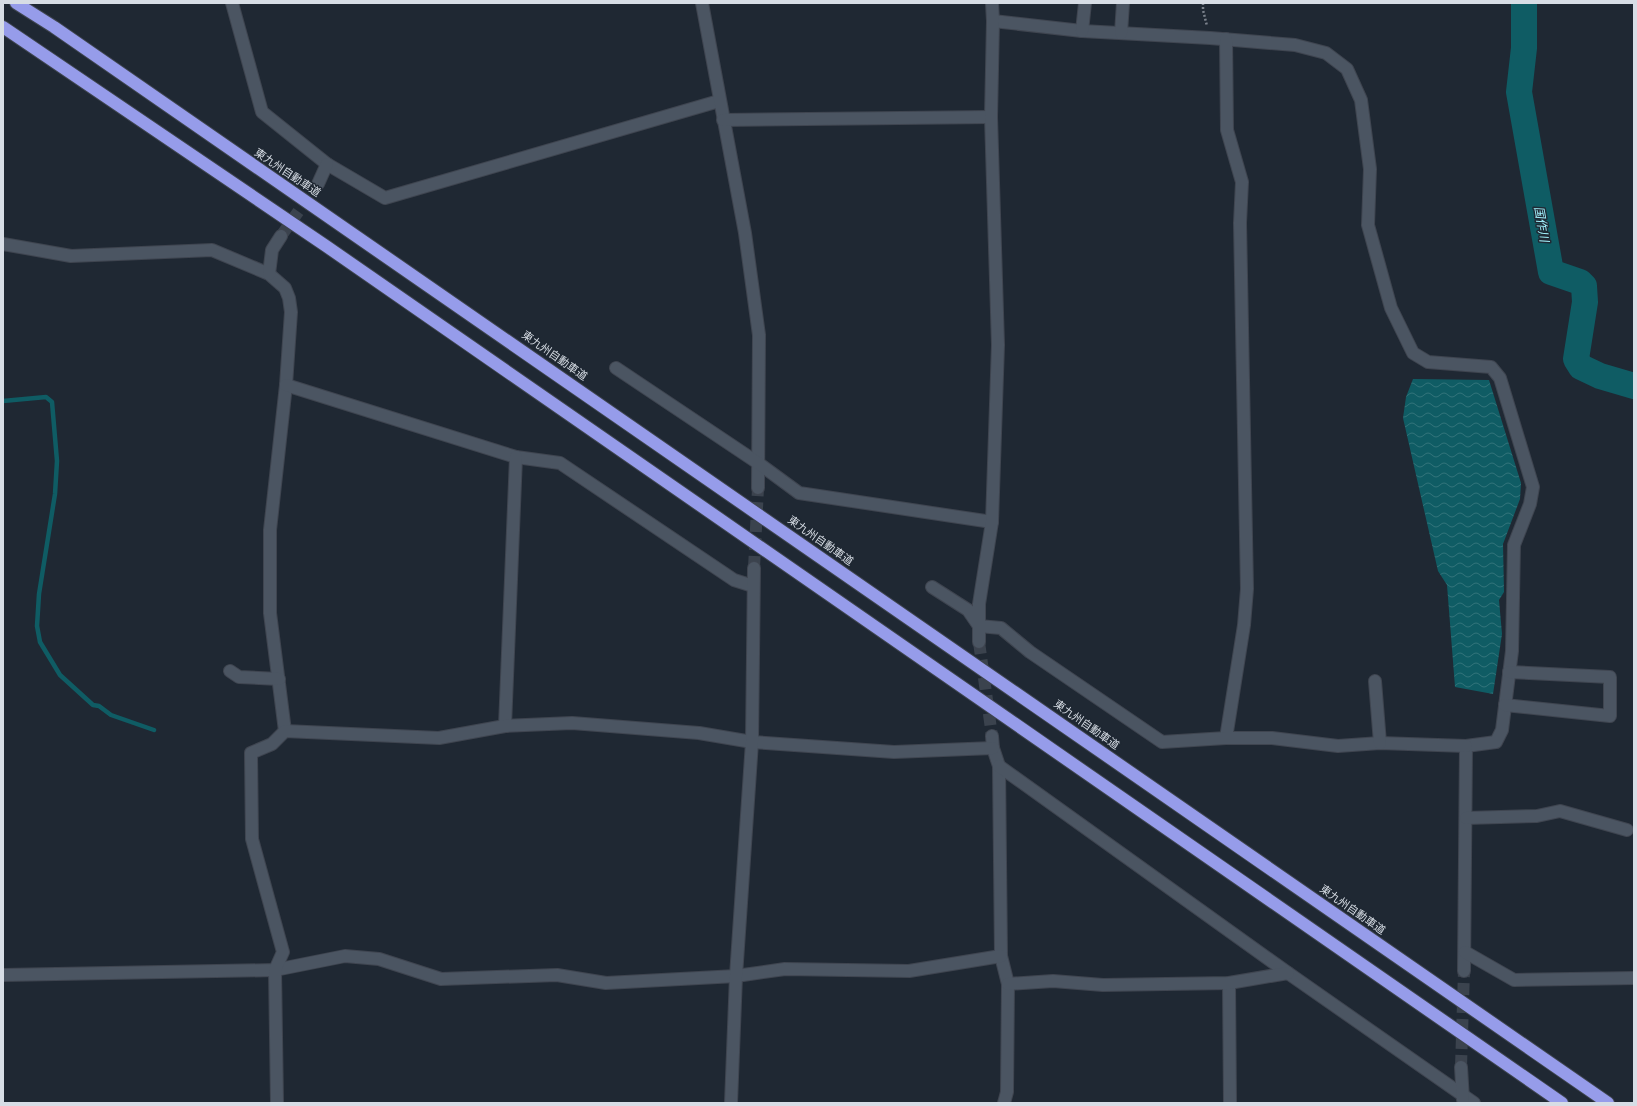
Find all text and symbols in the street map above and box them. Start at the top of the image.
street label: 東九州自動車道 [252,145,324,199]
water label: 国作川 [1531,205,1553,245]
street label: 東九州自動車道 [520,328,590,382]
street label: 東九州自動車道 [786,513,856,567]
street label: 東九州自動車道 [1052,697,1122,751]
street label: 東九州自動車道 [1318,882,1388,936]

